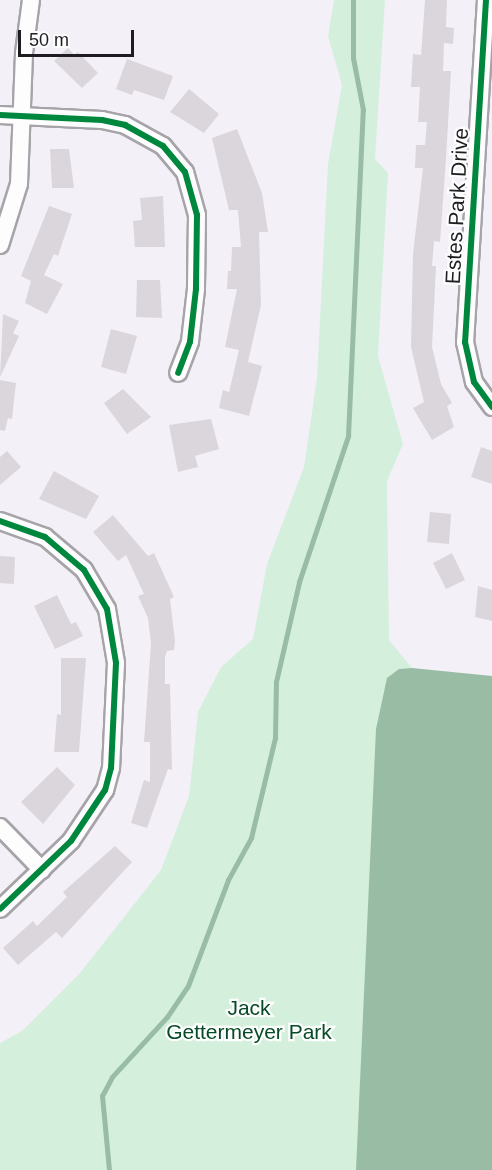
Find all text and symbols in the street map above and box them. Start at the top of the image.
scale bar [21,18,136,56]
text: 50 m [29,30,69,50]
street label: Estes Park Drive [440,127,474,285]
park label: Jack Gettermeyer Park [166,995,332,1045]

